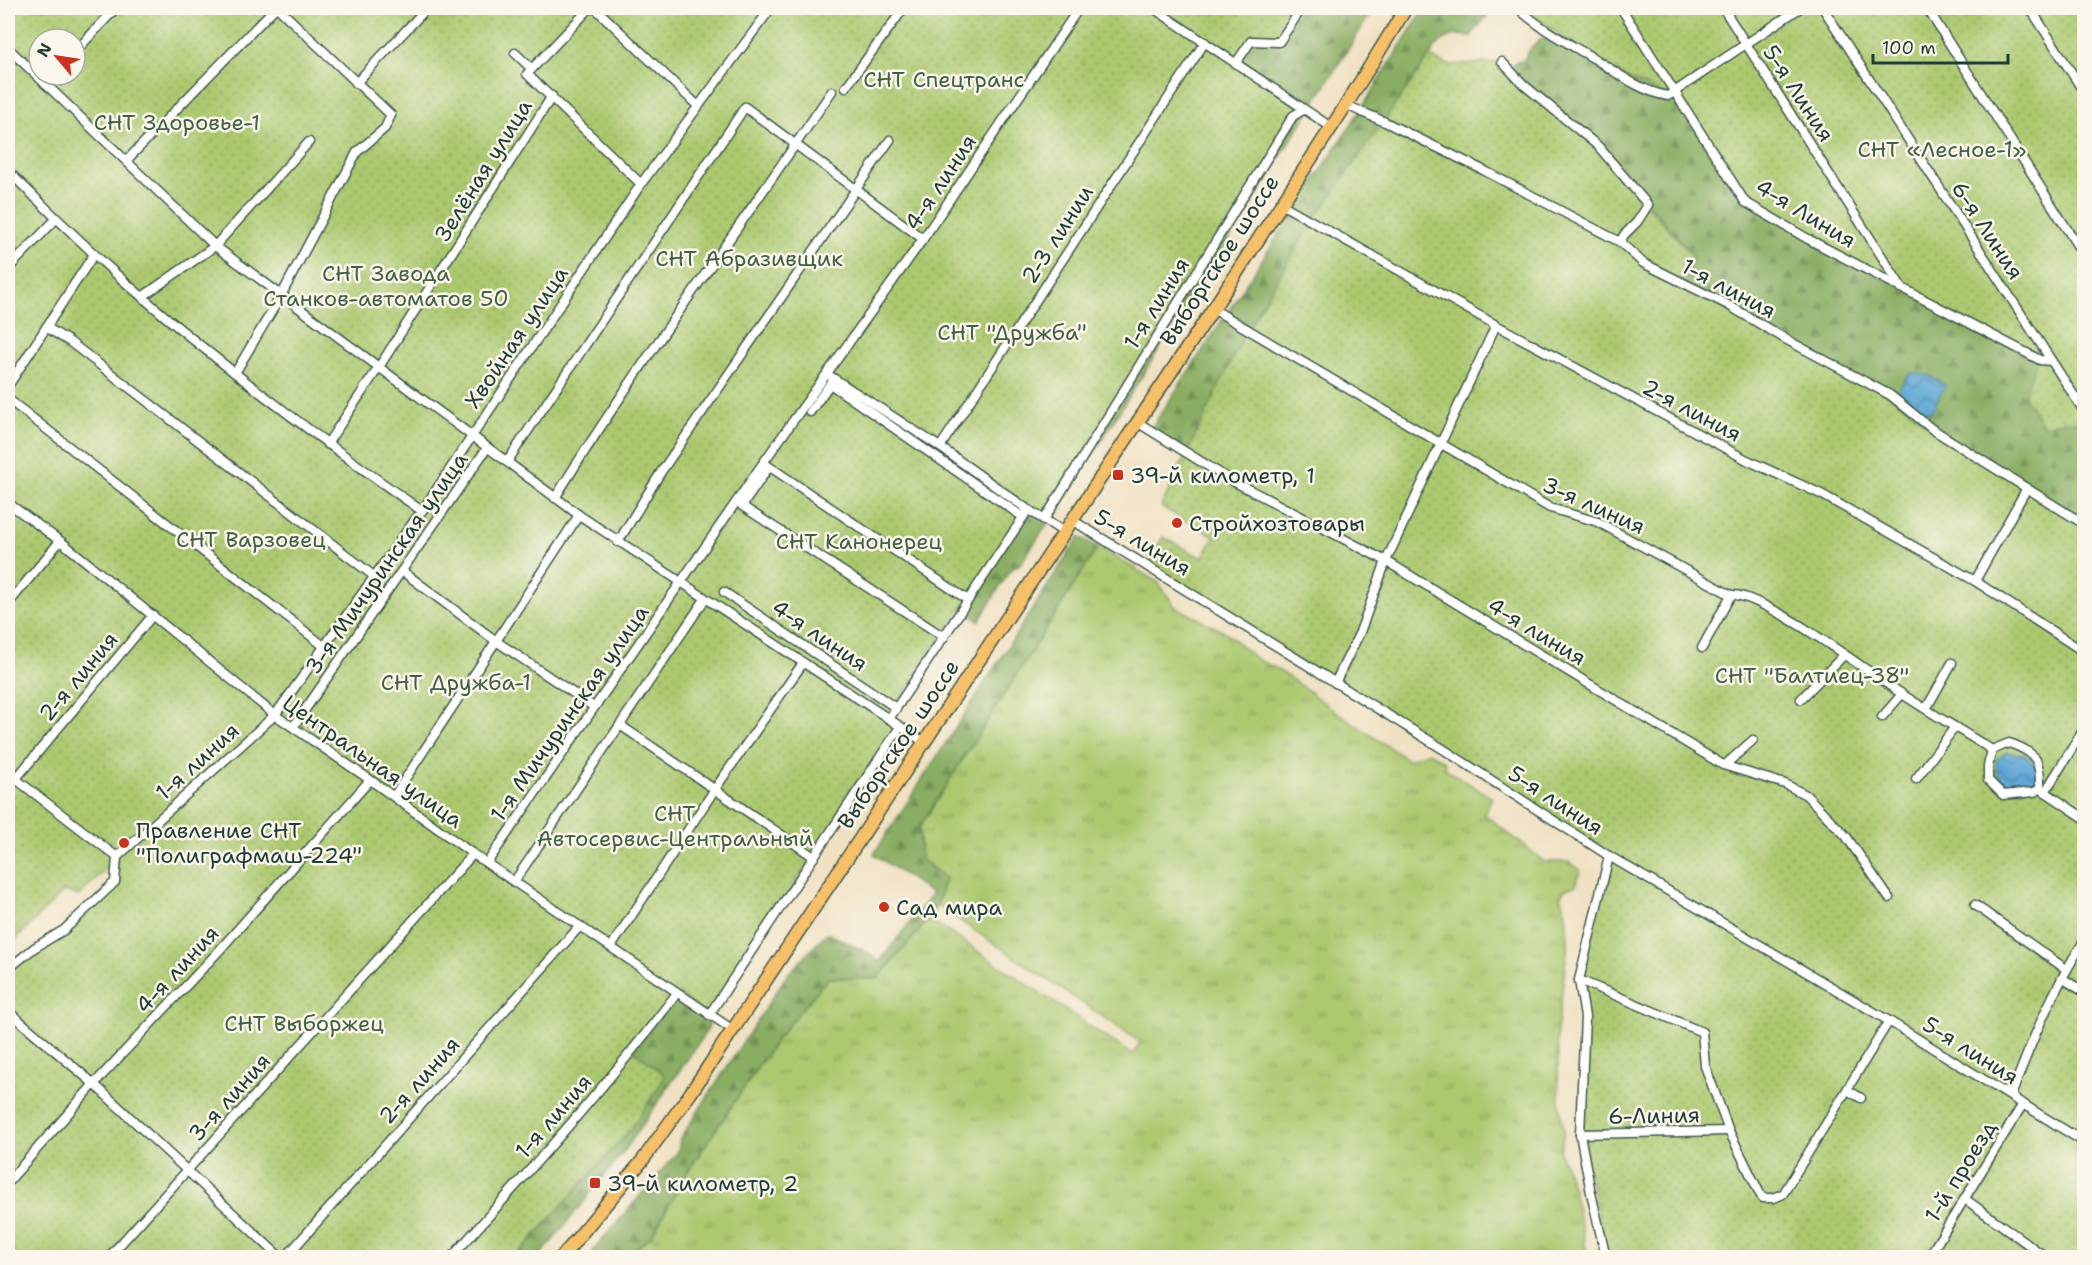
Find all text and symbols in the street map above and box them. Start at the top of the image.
north arrow [27,27,87,87]
scale bar [1873,27,2008,65]
text: 100 m [1882,36,1936,60]
text: N [32,39,57,61]
street label: 5-я Линия [1756,39,1841,147]
park label: СНТ Спецтранс [863,65,1025,94]
street label: Зелёная улица [428,93,539,247]
park label: СНТ Здоровье-1 [94,108,260,137]
street label: 4-я линия [898,129,983,236]
park label: СНТ «Лесное-1» [1857,135,2027,164]
street label: Выборгское шоссе [1153,169,1286,351]
street label: 4-я Линия [1750,172,1861,255]
street label: 6-я Линия [1945,175,2030,285]
street label: 2-3 линии [1015,180,1100,289]
park label: СНТ Абразивщик [655,244,843,273]
street label: 1-я линия [1676,251,1781,325]
street label: 1-я линия [1117,252,1196,355]
park label: СНТ Завода Станков-автоматов 50 [263,259,509,313]
street label: Хвойная улица [458,260,575,414]
park label: СНТ "Дружба" [937,318,1087,347]
street label: 2-я линия [1637,372,1746,449]
street label: 3-я Мичуринская улица [299,446,474,680]
place label: 39-й километр, 1 [1130,461,1315,490]
marker: 39-й километр, 1 [1111,468,1125,482]
street label: 3-я линия [1538,470,1650,541]
street label: 5-я линия [1089,502,1196,583]
place label: Стройхозтовары [1189,509,1365,538]
marker: Стройхозтовары [1170,516,1184,530]
park label: СНТ Варзовец [176,525,326,554]
park label: СНТ Канонерец [776,527,943,556]
street label: 4-я линия [1482,591,1591,672]
street label: 4-я линия [766,593,873,678]
street label: 1-я Мичуринская улица [483,599,656,827]
street label: 2-я линия [32,625,124,727]
street label: Выборгское шоссе [831,654,966,835]
park label: СНТ "Балтиец-38" [1715,661,1909,690]
park label: СНТ Дружба-1 [381,668,531,697]
street label: Центральная улица [277,688,469,835]
street label: 1-я линия [149,716,245,807]
street label: 5-я линия [1503,759,1609,842]
park label: СНТ Автосервис-Центральный [537,799,813,853]
place label: Правление СНТ "Полиграфмаш-224" [136,816,362,870]
marker: Правление СНТ "Полиграфмаш-224" [117,836,131,850]
place label: Сад мира [896,893,1003,922]
marker: Сад мира [877,900,891,914]
street label: 4-я линия [129,919,225,1019]
park label: СНТ Выборжец [224,1009,384,1038]
street label: 5-я линия [1917,1010,2024,1091]
street label: 2-я линия [372,1030,466,1130]
street label: 3-я линия [182,1047,277,1148]
street label: 1-я линия [509,1068,598,1165]
street label: 6-Линия [1608,1100,1700,1131]
street label: 1-й проезд [1918,1115,2003,1228]
place label: 39-й километр, 2 [607,1169,798,1198]
marker: 39-й километр, 2 [588,1176,602,1190]

